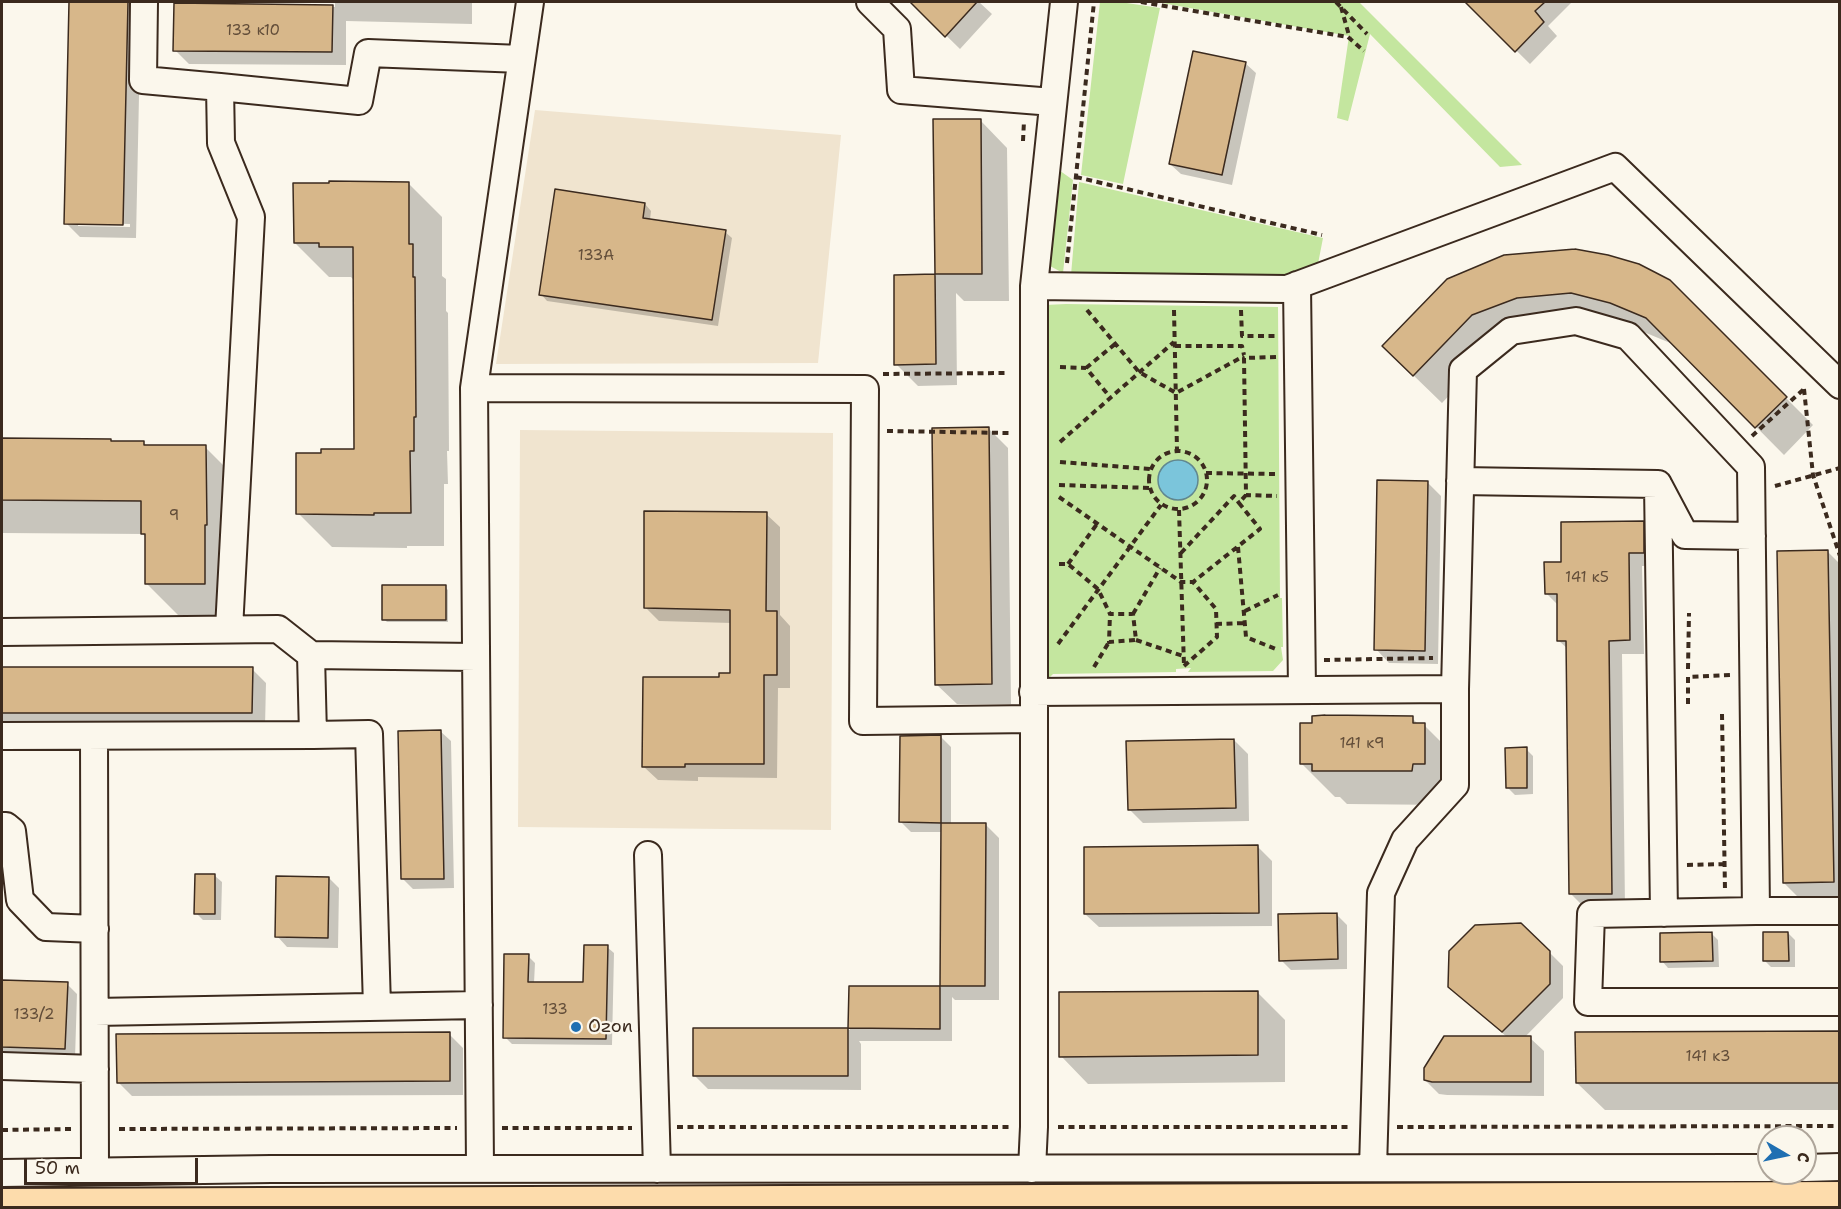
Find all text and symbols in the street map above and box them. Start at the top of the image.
house number: 133 к10 [226,22,280,40]
house number: 133А [578,247,614,265]
house number: 9 [169,507,179,525]
house number: 141 к5 [1565,569,1609,587]
house number: 141 к9 [1339,735,1385,753]
house number: 133 [542,1001,568,1019]
house number: 133/2 [14,1006,54,1024]
place label: Ozon [588,1016,633,1038]
marker: Ozon [569,1020,583,1034]
house number: 141 к3 [1686,1048,1730,1066]
north arrow [1757,1125,1817,1185]
scale bar [27,1146,201,1184]
text: С [1792,1151,1814,1164]
text: 50 m [35,1156,80,1180]

